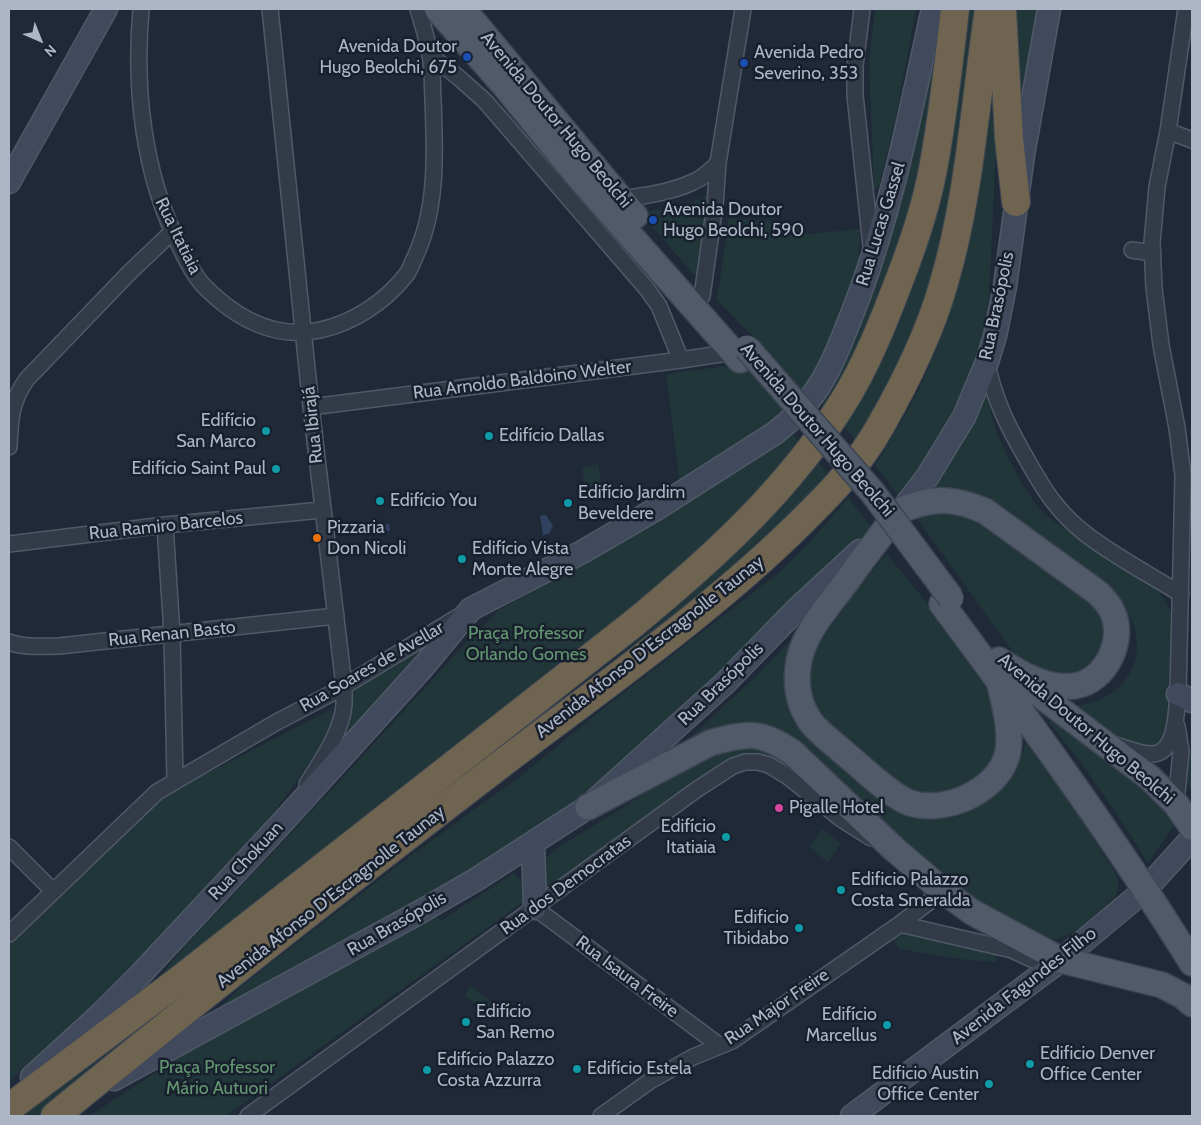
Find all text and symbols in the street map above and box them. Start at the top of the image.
north arrow [15,15,65,65]
street label: Avenida Doutor Hugo Beolchi [476,27,636,213]
place label: Avenida Doutor Hugo Beolchi, 675 [320,36,457,78]
text: N [41,41,60,61]
place label: Avenida Pedro Severino, 353 [754,42,864,84]
marker: Avenida Doutor Hugo Beolchi, 675 [461,51,473,63]
marker: Avenida Pedro Severino, 353 [738,57,750,69]
street label: Rua Lucas Gassel [852,159,910,289]
street label: Rua Itatiaia [150,194,206,278]
place label: Avenida Doutor Hugo Beolchi, 590 [663,199,804,242]
marker: Avenida Doutor Hugo Beolchi, 590 [647,214,659,226]
street label: Rua Brasópolis [975,250,1019,362]
street label: Avenida Doutor Hugo Beolchi [736,339,898,521]
street label: Rua Arnoldo Baldoino Welter [412,356,632,404]
street label: Rua Ibirajá [298,385,328,465]
place label: Edifício San Marco [176,410,256,452]
marker: Edifício San Marco [260,425,272,437]
place label: Edifício Dallas [499,425,604,447]
marker: Edifício Dallas [483,430,495,442]
place label: Edifício Saint Paul [131,458,266,480]
marker: Edifício Saint Paul [270,463,282,475]
place label: Edifício Jardim Beveldere [578,482,685,524]
place label: Edifício You [390,490,477,512]
marker: Edifício You [374,495,386,507]
marker: Edifício Jardim Beveldere [562,497,574,509]
street label: Rua Ramiro Barcelos [88,507,244,545]
place label: Pizzaria Don Nicoli [327,517,406,560]
marker: Pizzaria Don Nicoli [311,532,323,544]
place label: Edifício Vista Monte Alegre [472,538,573,580]
street label: Avenida Afonso D'Escragnolle Taunay [532,551,768,743]
marker: Edifício Vista Monte Alegre [456,553,468,565]
street label: Rua Renan Basto [107,617,237,651]
street label: Rua Soares de Avellar [296,617,448,717]
park label: Praça Professor Orlando Gomes [466,623,586,666]
street label: Rua Brasópolis [674,638,768,730]
street label: Avenida Doutor Hugo Beolchi [993,649,1179,809]
place label: Pigalle Hotel [789,797,884,819]
street label: Avenida Afonso D'Escragnolle Taunay [213,801,449,993]
marker: Pigalle Hotel [773,802,785,814]
place label: Edifício Itatiaia [661,816,716,859]
street label: Rua Chokuan [204,817,288,905]
street label: Rua dos Democratas [496,830,636,940]
marker: Edifício Itatiaia [720,831,732,843]
place label: Edificio Palazzo Costa Smeralda [851,869,970,912]
marker: Edificio Palazzo Costa Smeralda [835,884,847,896]
street label: Rua Brasópolis [344,887,450,961]
place label: Edificio Tibidabo [723,907,789,950]
marker: Edificio Tibidabo [793,922,805,934]
street label: Avenida Fagundes Filho [947,923,1101,1049]
street label: Rua Isaura Freire [572,931,682,1023]
street label: Rua Major Freire [721,964,833,1050]
place label: Edifício San Remo [476,1001,555,1044]
place label: Edifício Marcellus [806,1004,877,1046]
marker: Edifício San Remo [460,1016,472,1028]
marker: Edifício Marcellus [881,1019,893,1031]
place label: Edificio Denver Office Center [1040,1043,1155,1086]
place label: Edifício Palazzo Costa Azzurra [437,1049,554,1092]
park label: Praça Professor Mário Autuori [159,1057,275,1100]
place label: Edifício Estela [587,1058,692,1080]
marker: Edificio Denver Office Center [1024,1058,1036,1070]
marker: Edifício Estela [571,1063,583,1075]
place label: Edificio Austin Office Center [872,1063,979,1106]
marker: Edifício Palazzo Costa Azzurra [421,1064,433,1076]
marker: Edificio Austin Office Center [983,1078,995,1090]

